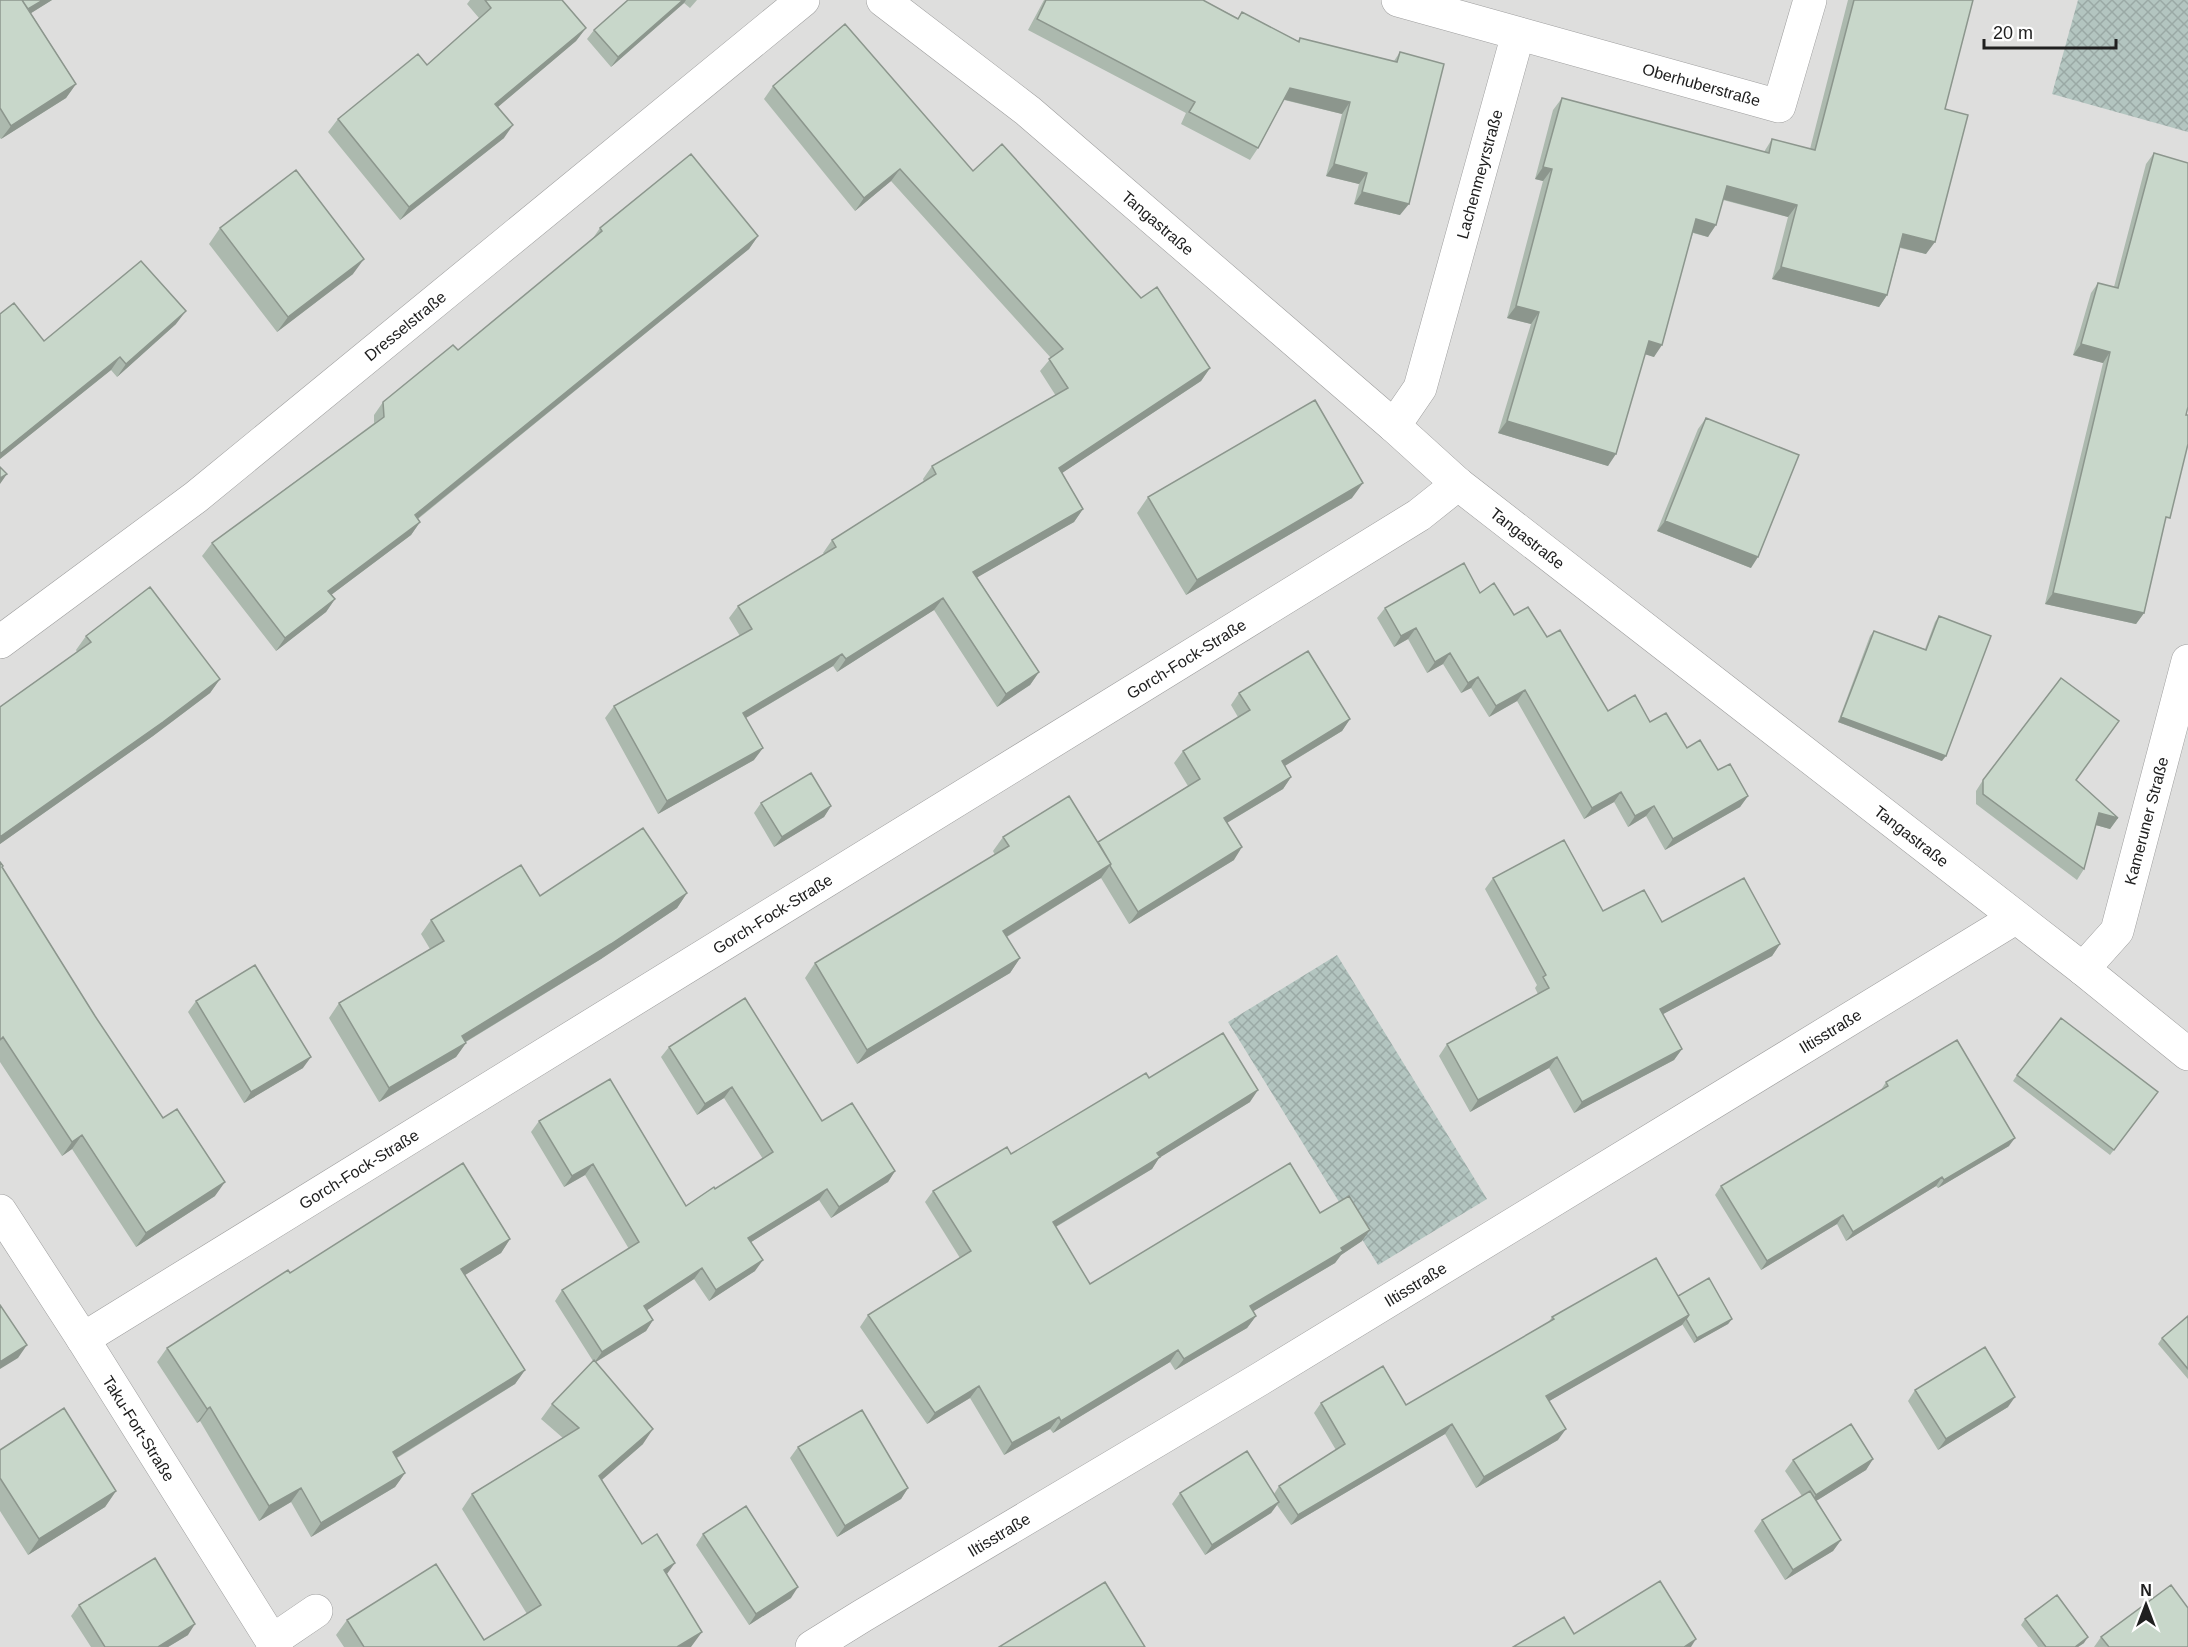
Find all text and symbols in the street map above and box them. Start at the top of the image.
scale bar [1984,12,2116,50]
text: 20 m [1993,23,2033,43]
street label: Oberhuberstraße [1640,60,1762,109]
street label: Lachenmeyrstraße [1454,108,1506,241]
street label: Tangastraße [1118,188,1197,259]
street label: Dresselstraße [361,288,449,364]
street label: Tangastraße [1487,504,1568,572]
street label: Gorch-Fock-Straße [1124,616,1249,702]
street label: Kameruner Straße [2122,755,2171,887]
street label: Tangastraße [1871,802,1952,870]
street label: Gorch-Fock-Straße [710,871,836,957]
street label: Iltisstraße [1796,1006,1864,1057]
street label: Gorch-Fock-Straße [296,1126,422,1213]
street label: Iltisstraße [1382,1259,1450,1310]
street label: Taku-Fort-Straße [99,1373,178,1484]
street label: Iltisstraße [965,1510,1033,1560]
north arrow [2116,1575,2176,1635]
text: N [2140,1582,2152,1599]

